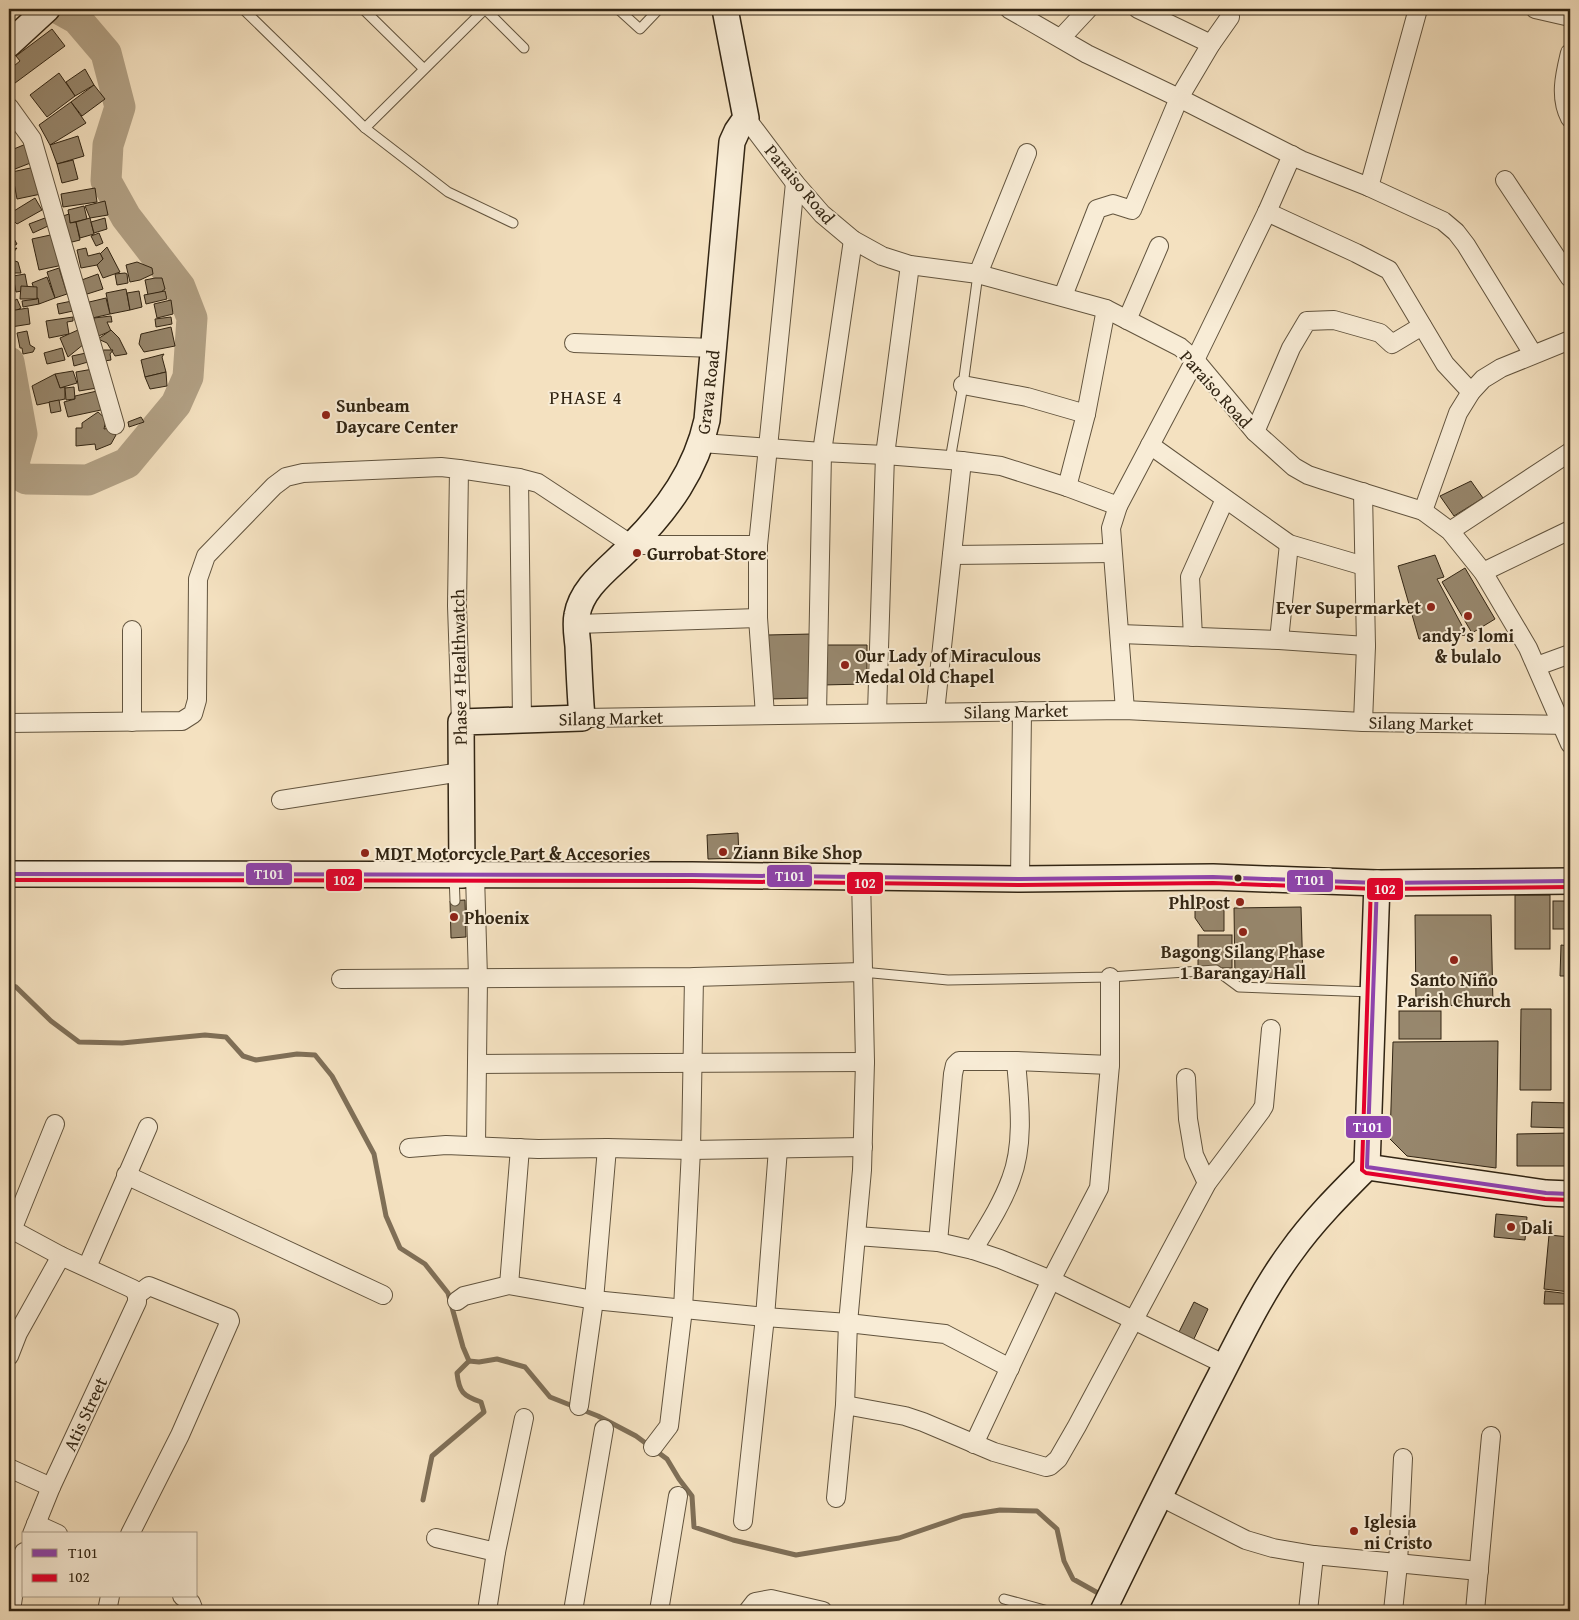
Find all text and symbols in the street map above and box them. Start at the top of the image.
street label: Paraiso Road [758,138,842,230]
street label: Paraiso Road [1174,344,1259,434]
street label: Grava Road [689,348,727,436]
district label: PHASE 4 [549,383,623,411]
place label: Sunbeam Daycare Center [336,392,459,440]
marker: Sunbeam Daycare Center [320,409,332,421]
place label: Gurrobat Store [647,540,767,567]
marker: Gurrobat Store [631,547,643,559]
street label: Phase 4 Healthwatch [444,589,474,745]
place label: Ever Supermarket [1276,594,1421,621]
marker: Ever Supermarket [1425,601,1437,613]
marker: andy’s lomi & bulalo [1462,610,1474,622]
place label: andy’s lomi & bulalo [1422,622,1514,670]
place label: Our Lady of Miraculous Medal Old Chapel [855,642,1041,690]
marker: Our Lady of Miraculous Medal Old Chapel [839,659,851,671]
street label: Silang Market [963,697,1069,725]
street label: Silang Market [558,704,664,732]
street label: Silang Market [1368,709,1474,737]
place label: Ziann Bike Shop [733,839,862,866]
place label: MDT Motorcycle Part & Accesories [375,840,650,867]
marker: Ziann Bike Shop [717,846,729,858]
marker: MDT Motorcycle Part & Accesories [359,847,371,859]
line badge: T101 [245,862,293,886]
text: T101 [254,864,284,884]
line badge: T101 [766,864,813,888]
text: T101 [775,866,805,886]
line badge: 102 [325,868,363,892]
line badge: T101 [1286,869,1334,893]
text: 102 [333,870,355,890]
text: T101 [1295,870,1325,890]
line badge: 102 [846,871,884,895]
text: 102 [854,873,876,893]
unlabelled marker [1233,873,1243,883]
line badge: 102 [1366,877,1404,901]
text: 102 [1374,879,1396,899]
place label: PhlPost [1169,889,1230,916]
marker: PhlPost [1234,896,1246,908]
place label: Phoenix [464,904,530,931]
marker: Phoenix [448,911,460,923]
marker: Bagong Silang Phase 1 Barangay Hall [1237,926,1249,938]
place label: Bagong Silang Phase 1 Barangay Hall [1161,938,1325,986]
marker: Santo Niño Parish Church [1448,954,1460,966]
place label: Santo Niño Parish Church [1397,966,1511,1014]
line badge: T101 [1345,1115,1392,1139]
text: T101 [1353,1117,1383,1137]
place label: Dali [1521,1214,1554,1241]
marker: Dali [1505,1221,1517,1233]
street label: Atis Street [56,1372,114,1455]
place label: Iglesia ni Cristo [1364,1508,1433,1556]
marker: Iglesia ni Cristo [1348,1525,1360,1537]
legend [22,1532,198,1598]
text: T101 [68,1542,98,1563]
text: 102 [68,1566,90,1587]

